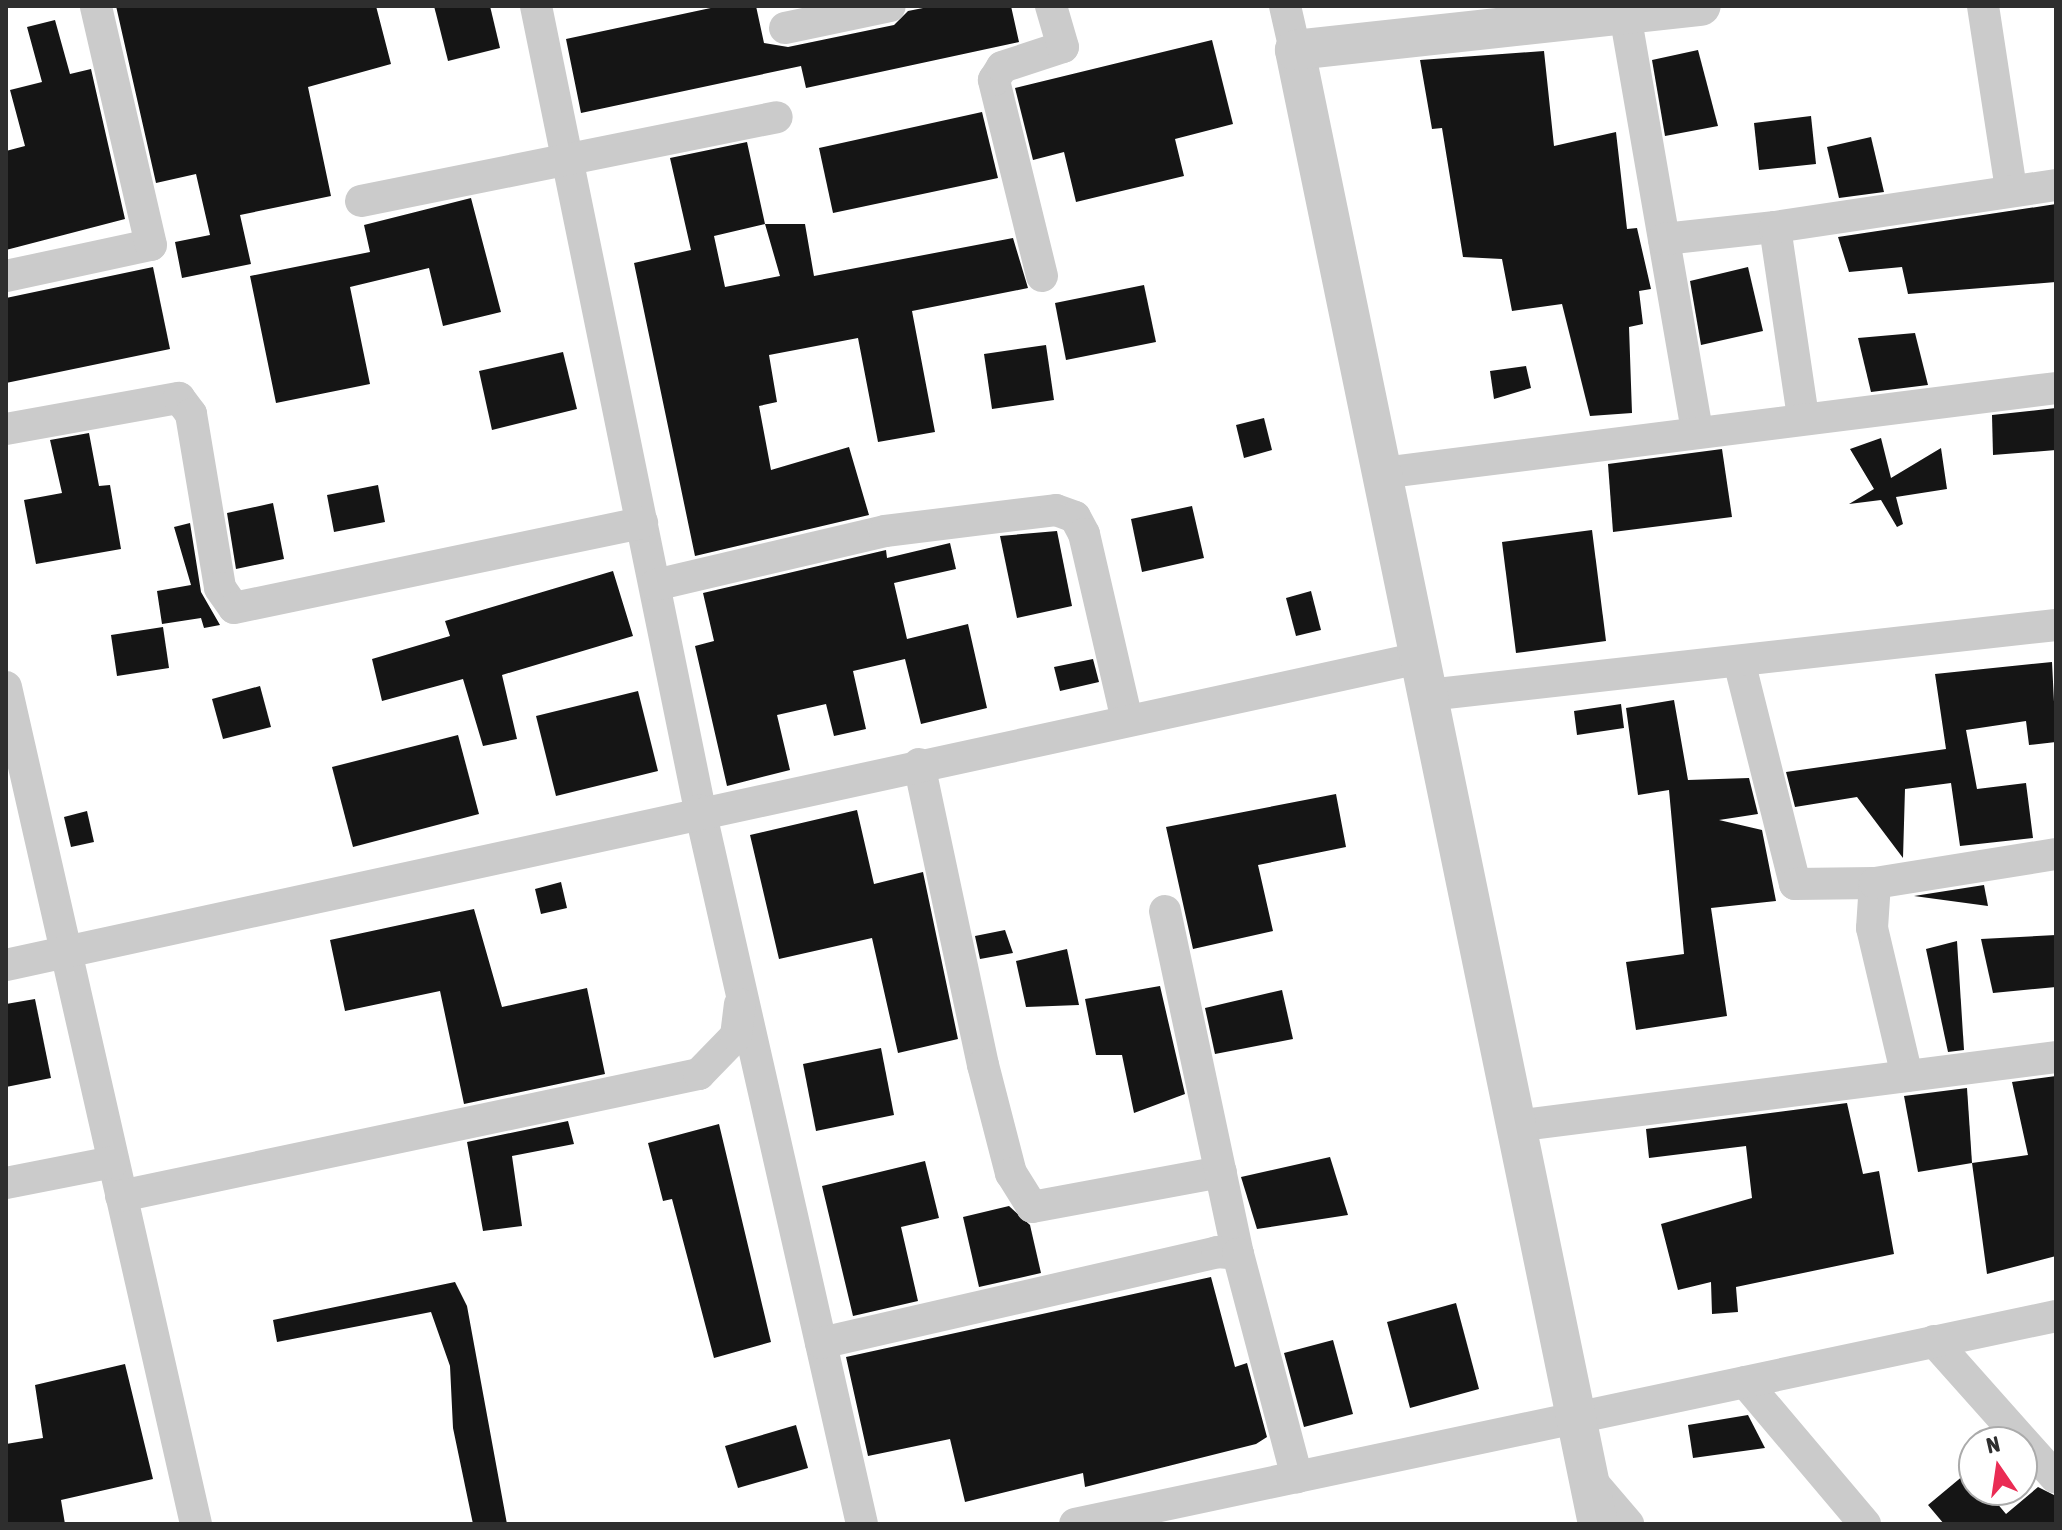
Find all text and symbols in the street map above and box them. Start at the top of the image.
north arrow [1958,1426,2038,1506]
text: N [1984,1430,2002,1459]

